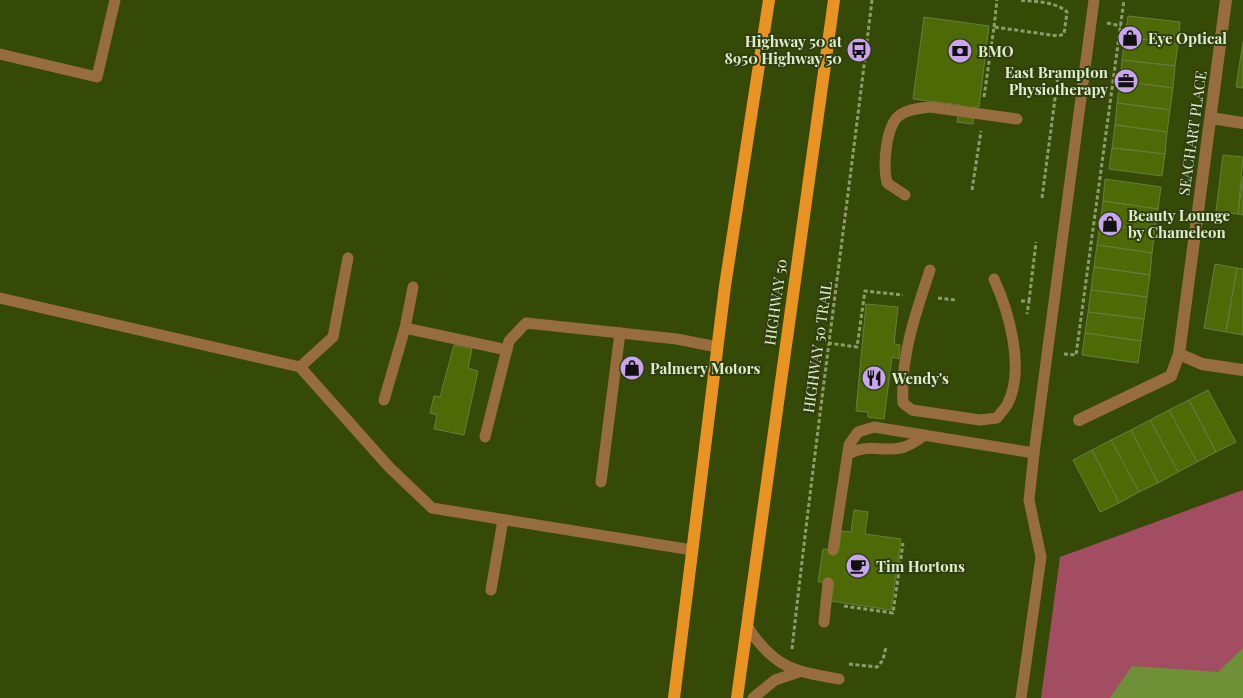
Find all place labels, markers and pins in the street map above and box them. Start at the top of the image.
shop icon: Eye Optical [1117,25,1143,51]
place label: Eye Optical [1148,28,1227,48]
place label: Highway 50 at 8950 Highway 50 [725,31,843,68]
bus stop icon: Highway 50 at 8950 Highway 50 [846,37,872,63]
bank icon: BMO [947,38,973,64]
place label: BMO [978,41,1014,61]
place label: East Brampton Physiotherapy [1005,62,1109,99]
office icon: East Brampton Physiotherapy [1113,68,1139,94]
place label: Beauty Lounge by Chameleon [1128,205,1231,242]
shop icon: Beauty Lounge by Chameleon [1097,211,1123,237]
shop icon: Palmery Motors [619,355,645,381]
place label: Palmery Motors [650,358,761,378]
restaurant icon: Wendy's [861,365,887,391]
place label: Wendy's [891,368,949,388]
cafe icon: Tim Hortons [845,553,871,579]
place label: Tim Hortons [876,556,965,576]

